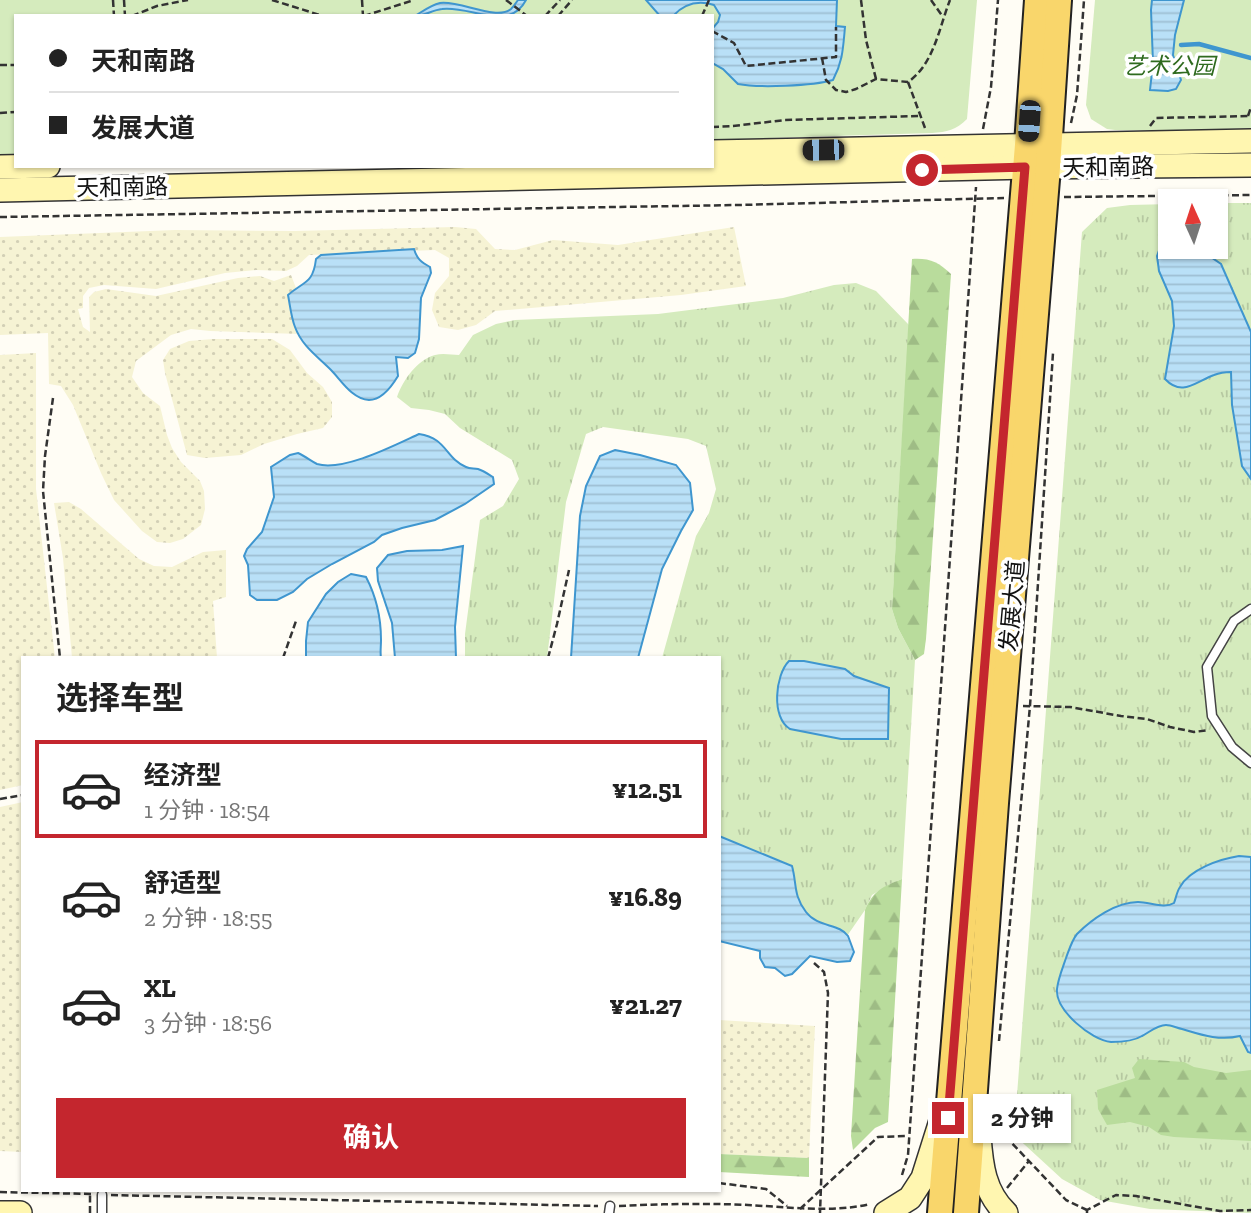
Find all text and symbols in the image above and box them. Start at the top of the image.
text: 天和南路 [91,45,195,77]
park label: 艺术公园 [1123,52,1218,80]
car [1018,99,1041,143]
text: 发展大道 [91,112,195,144]
car [802,139,845,161]
street label: 天和南路 [1062,152,1154,182]
route start [906,154,938,186]
street label: 天和南路 [76,172,168,202]
north arrow [1158,189,1228,259]
map controls [1158,189,1228,259]
street label: 发展大道 [994,559,1030,653]
text: 选择车型 [56,679,184,717]
icon: car [60,758,123,821]
text: 经济型 [144,759,222,791]
text: ¥12.51 [612,773,682,805]
text: 1 分钟 · 18:54 [144,796,270,824]
icon: car [60,866,123,929]
text: 舒适型 [144,867,222,899]
text: ¥16.89 [608,881,682,913]
text: 2 分钟 · 18:55 [144,904,272,932]
text: XL [144,972,176,1004]
icon: car [60,974,123,1037]
text: ¥21.27 [609,989,682,1021]
text: 3 分钟 · 18:56 [144,1009,272,1037]
callout: 2 分钟 [972,1094,1070,1142]
button: 确认 [56,1098,686,1178]
route end [932,1102,964,1134]
text: 2 分钟 [991,1104,1053,1132]

